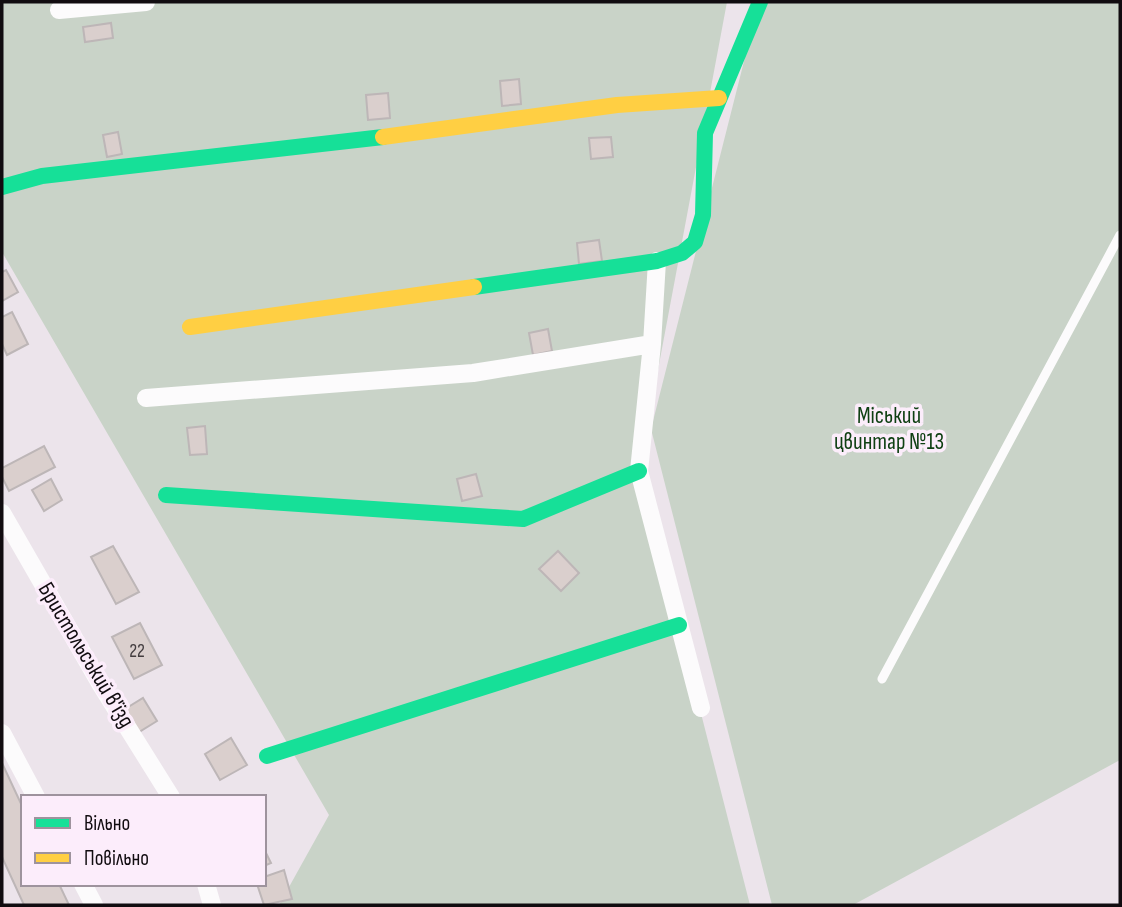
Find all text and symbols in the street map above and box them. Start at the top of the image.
park label: Міський цвинтар №13 [834,402,944,456]
street label: Бристольський в'їзд [32,577,140,733]
house number: 22 [129,640,145,663]
legend [21,795,266,886]
text: Вільно [84,811,130,836]
text: Повільно [84,846,149,871]

